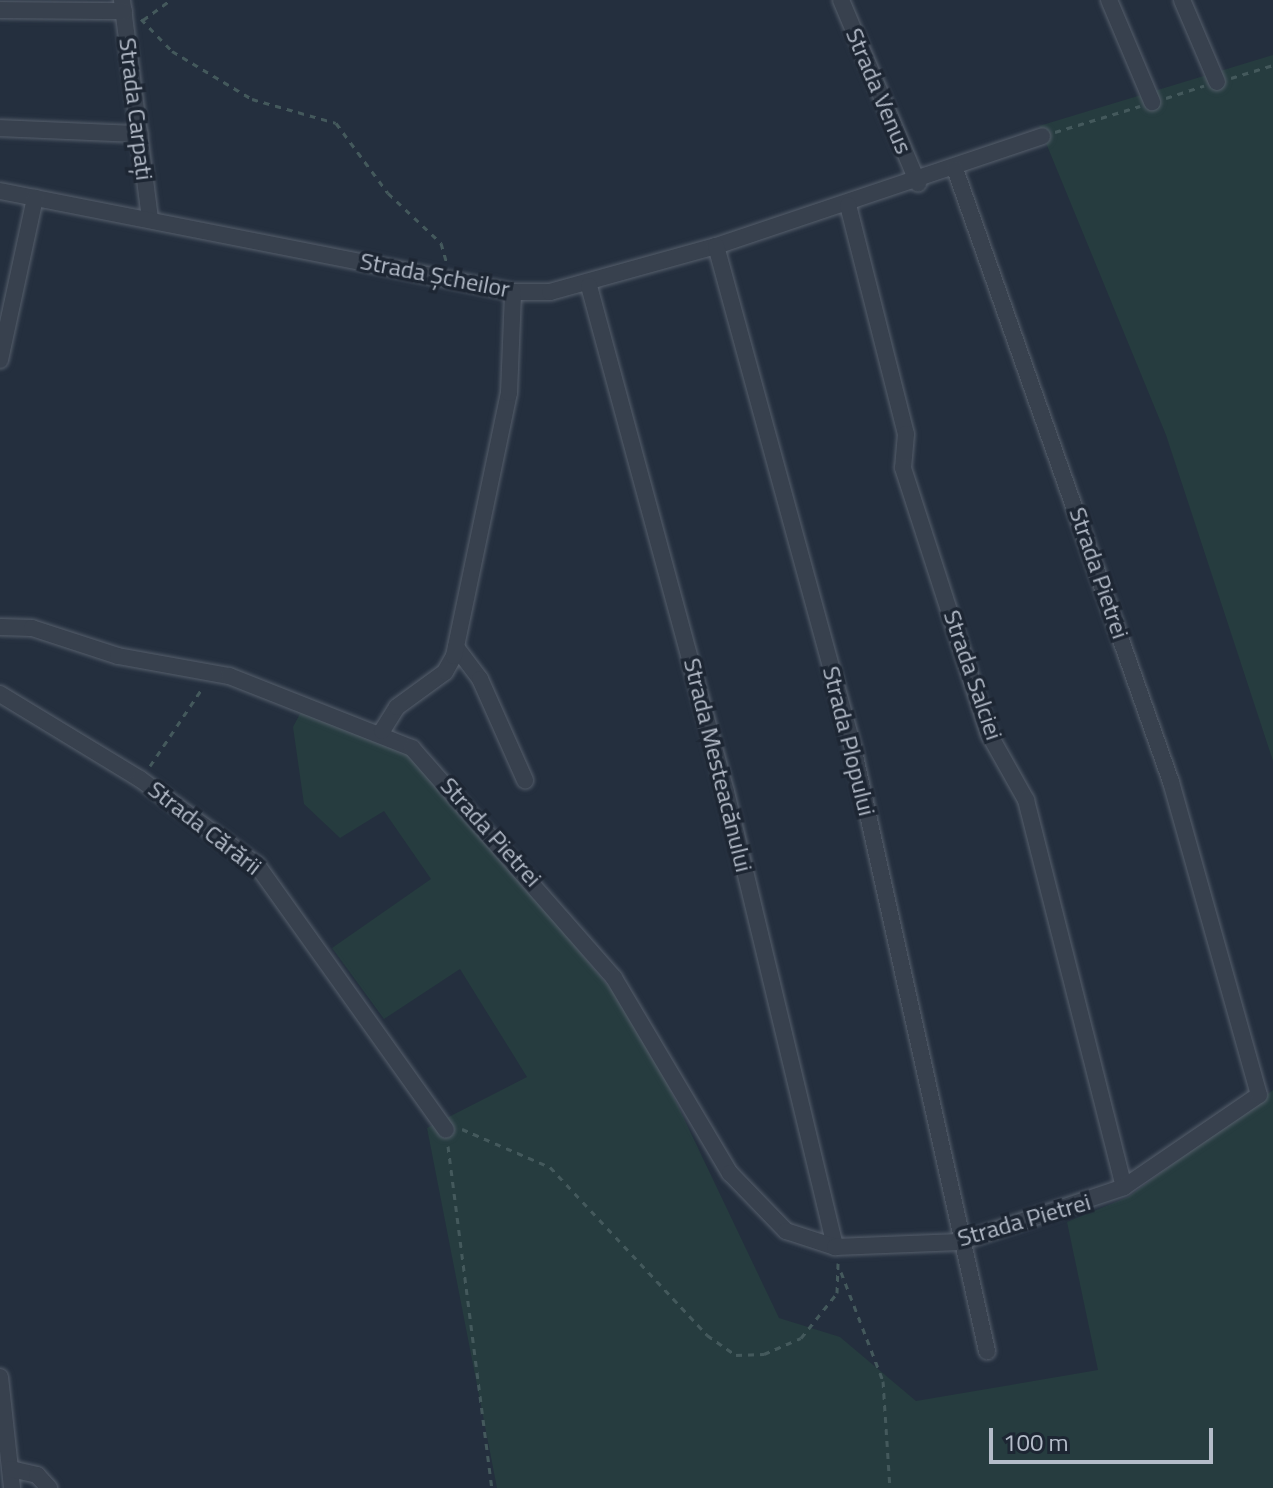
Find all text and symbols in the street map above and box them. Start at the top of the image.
street label: Strada Venus [840,24,918,158]
street label: Strada Carpați [113,36,159,182]
street label: Strada Șcheilor [358,246,512,304]
street label: Strada Pietrei [1063,504,1135,642]
street label: Strada Salciei [937,606,1009,744]
street label: Strada Mesteacănului [678,655,758,875]
street label: Strada Plopului [817,663,881,819]
street label: Strada Pietrei [434,771,548,893]
street label: Strada Cărării [143,775,267,881]
street label: Strada Pietrei [954,1187,1094,1253]
scale bar [993,1412,1217,1462]
text: 100 m [1003,1424,1069,1460]

